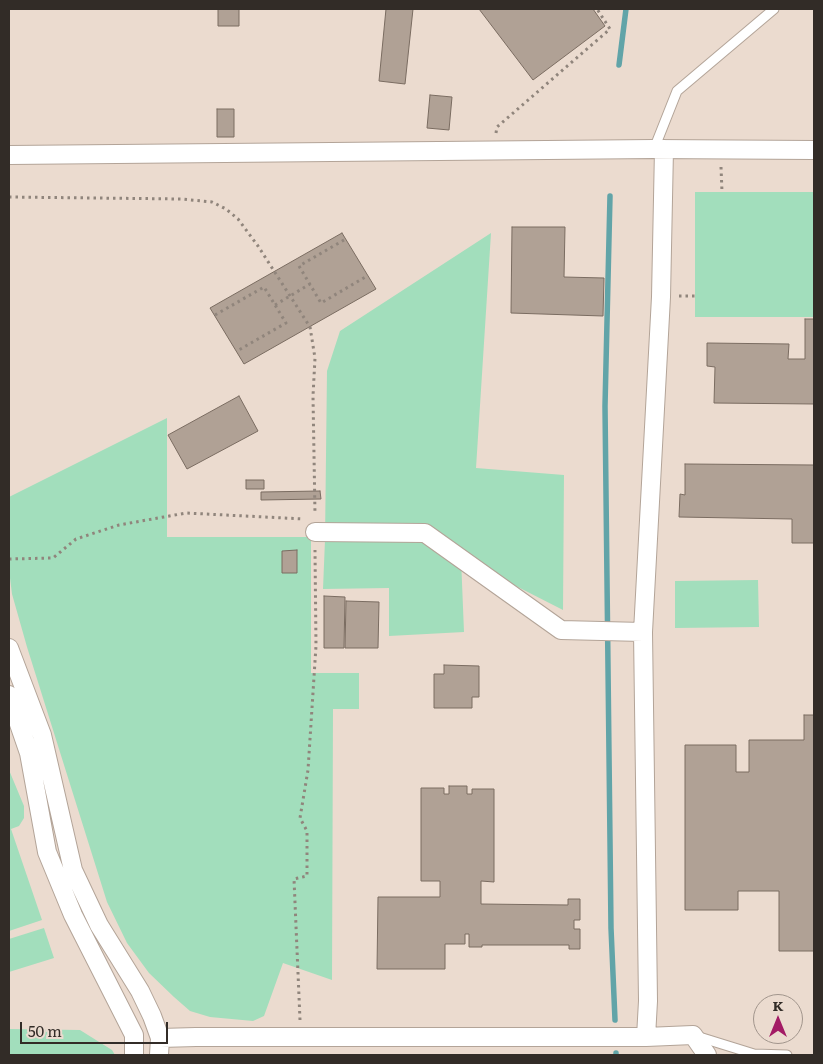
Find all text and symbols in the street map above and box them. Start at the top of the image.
north arrow [753,994,803,1044]
text: K [773,995,783,1015]
scale bar [22,1012,170,1044]
text: 50 m [28,1019,62,1042]

